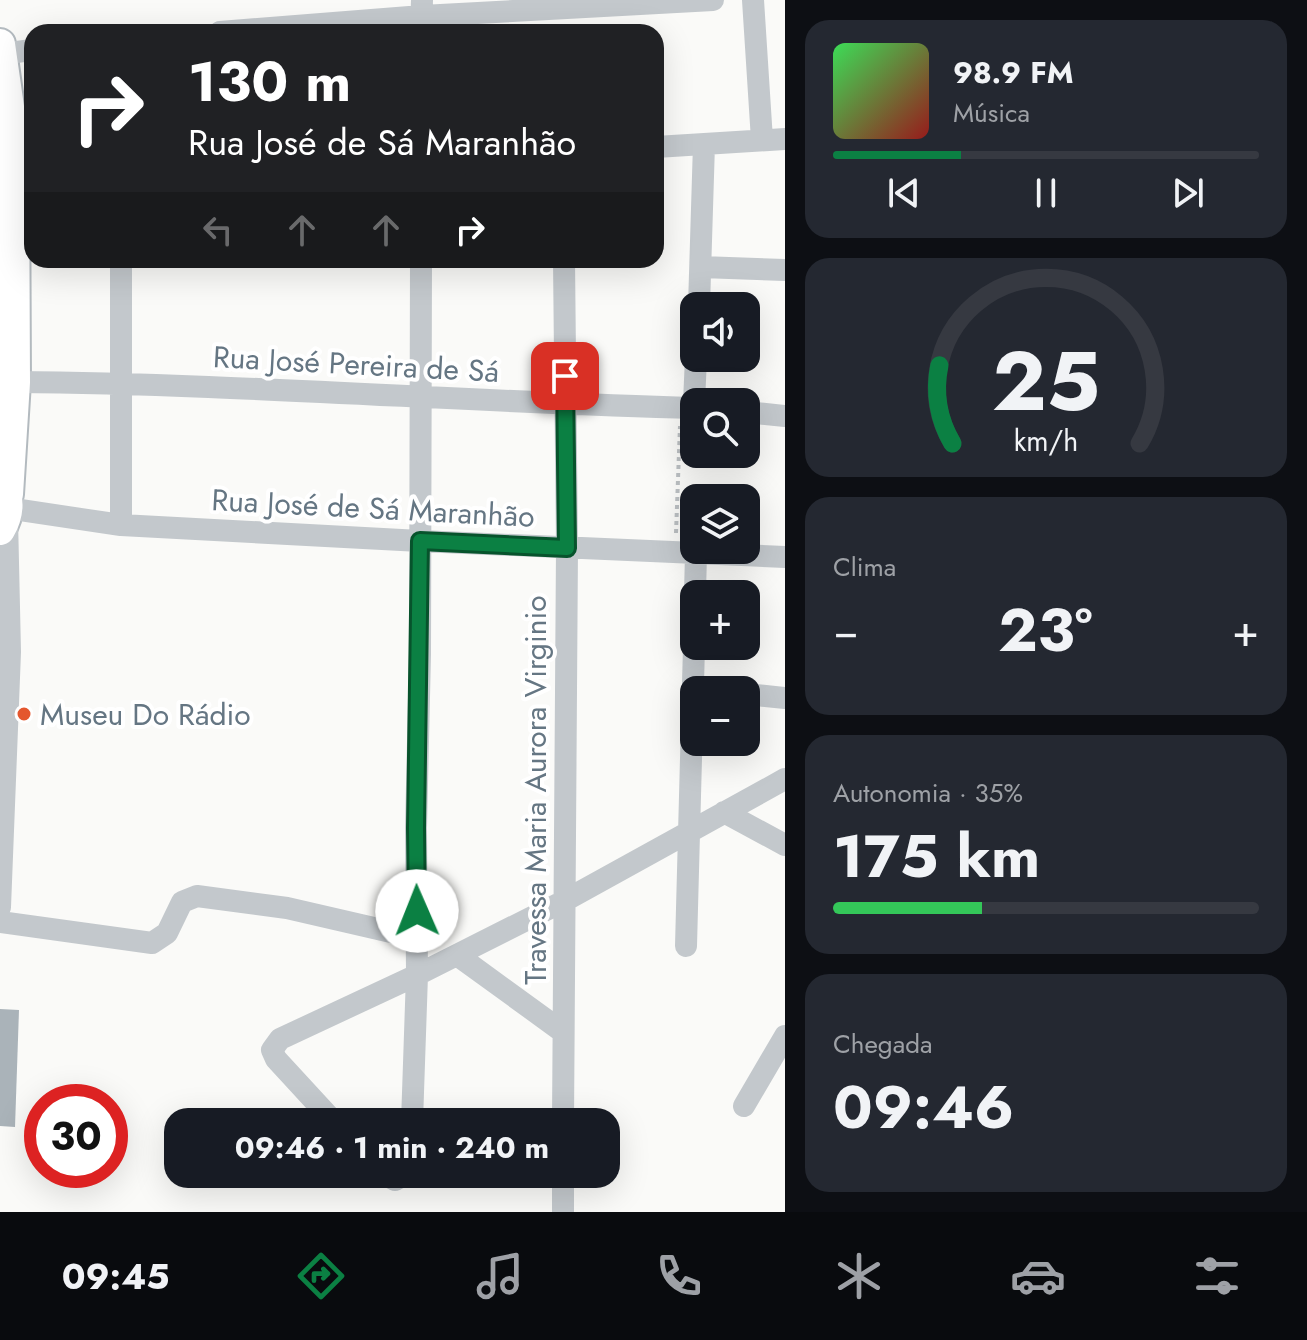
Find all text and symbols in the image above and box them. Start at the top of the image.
text: 130 m [188,41,351,122]
text: 98.9 FM [953,51,1073,94]
icon: right [56,56,160,160]
text: Música [953,94,1030,132]
text: Rua José de Sá Maranhão [188,116,576,168]
icon: previous [882,171,926,215]
icon: pause [1024,171,1068,215]
icon: next [1166,171,1210,215]
icon: left [196,208,240,252]
icon: ahead [280,208,324,252]
icon: ahead [364,208,408,252]
icon: right [448,208,492,252]
map controls [680,292,760,756]
button: sound [680,292,760,372]
text: 25 [992,320,1100,440]
street label: Rua José Pereira de Sá [212,335,500,393]
pin [531,342,599,410]
icon: arrive [543,354,587,398]
button: search [680,388,760,468]
text: km/h [1014,420,1078,462]
street label: Rua José de Sá Maranhão [210,478,536,538]
button: layers [680,484,760,564]
text: Clima [833,548,896,586]
button: + [680,580,760,660]
text: 23° [998,587,1093,674]
street label: Travessa Maria Aurora Virginio [514,595,557,985]
text: − [833,599,859,663]
text: + [1232,599,1259,663]
button: − [680,676,760,756]
place label: Museu Do Rádio [40,693,251,736]
marker: Museu Do Rádio [15,705,33,723]
text: Autonomia · 35% [833,774,1023,812]
text: 175 km [833,813,1040,900]
position arrow [375,869,459,953]
text: Chegada [833,1025,933,1063]
text: 09:46 [833,1064,1014,1151]
speed limit sign: 30 [24,1084,128,1188]
text: 09:46 · 1 min · 240 m [235,1126,549,1169]
icon: directions [293,1248,349,1304]
icon: music [472,1248,528,1304]
icon: phone [651,1248,707,1304]
icon: climate [831,1248,887,1304]
icon: car [1010,1248,1066,1304]
icon: filters [1189,1248,1245,1304]
text: 09:45 [62,1250,170,1302]

